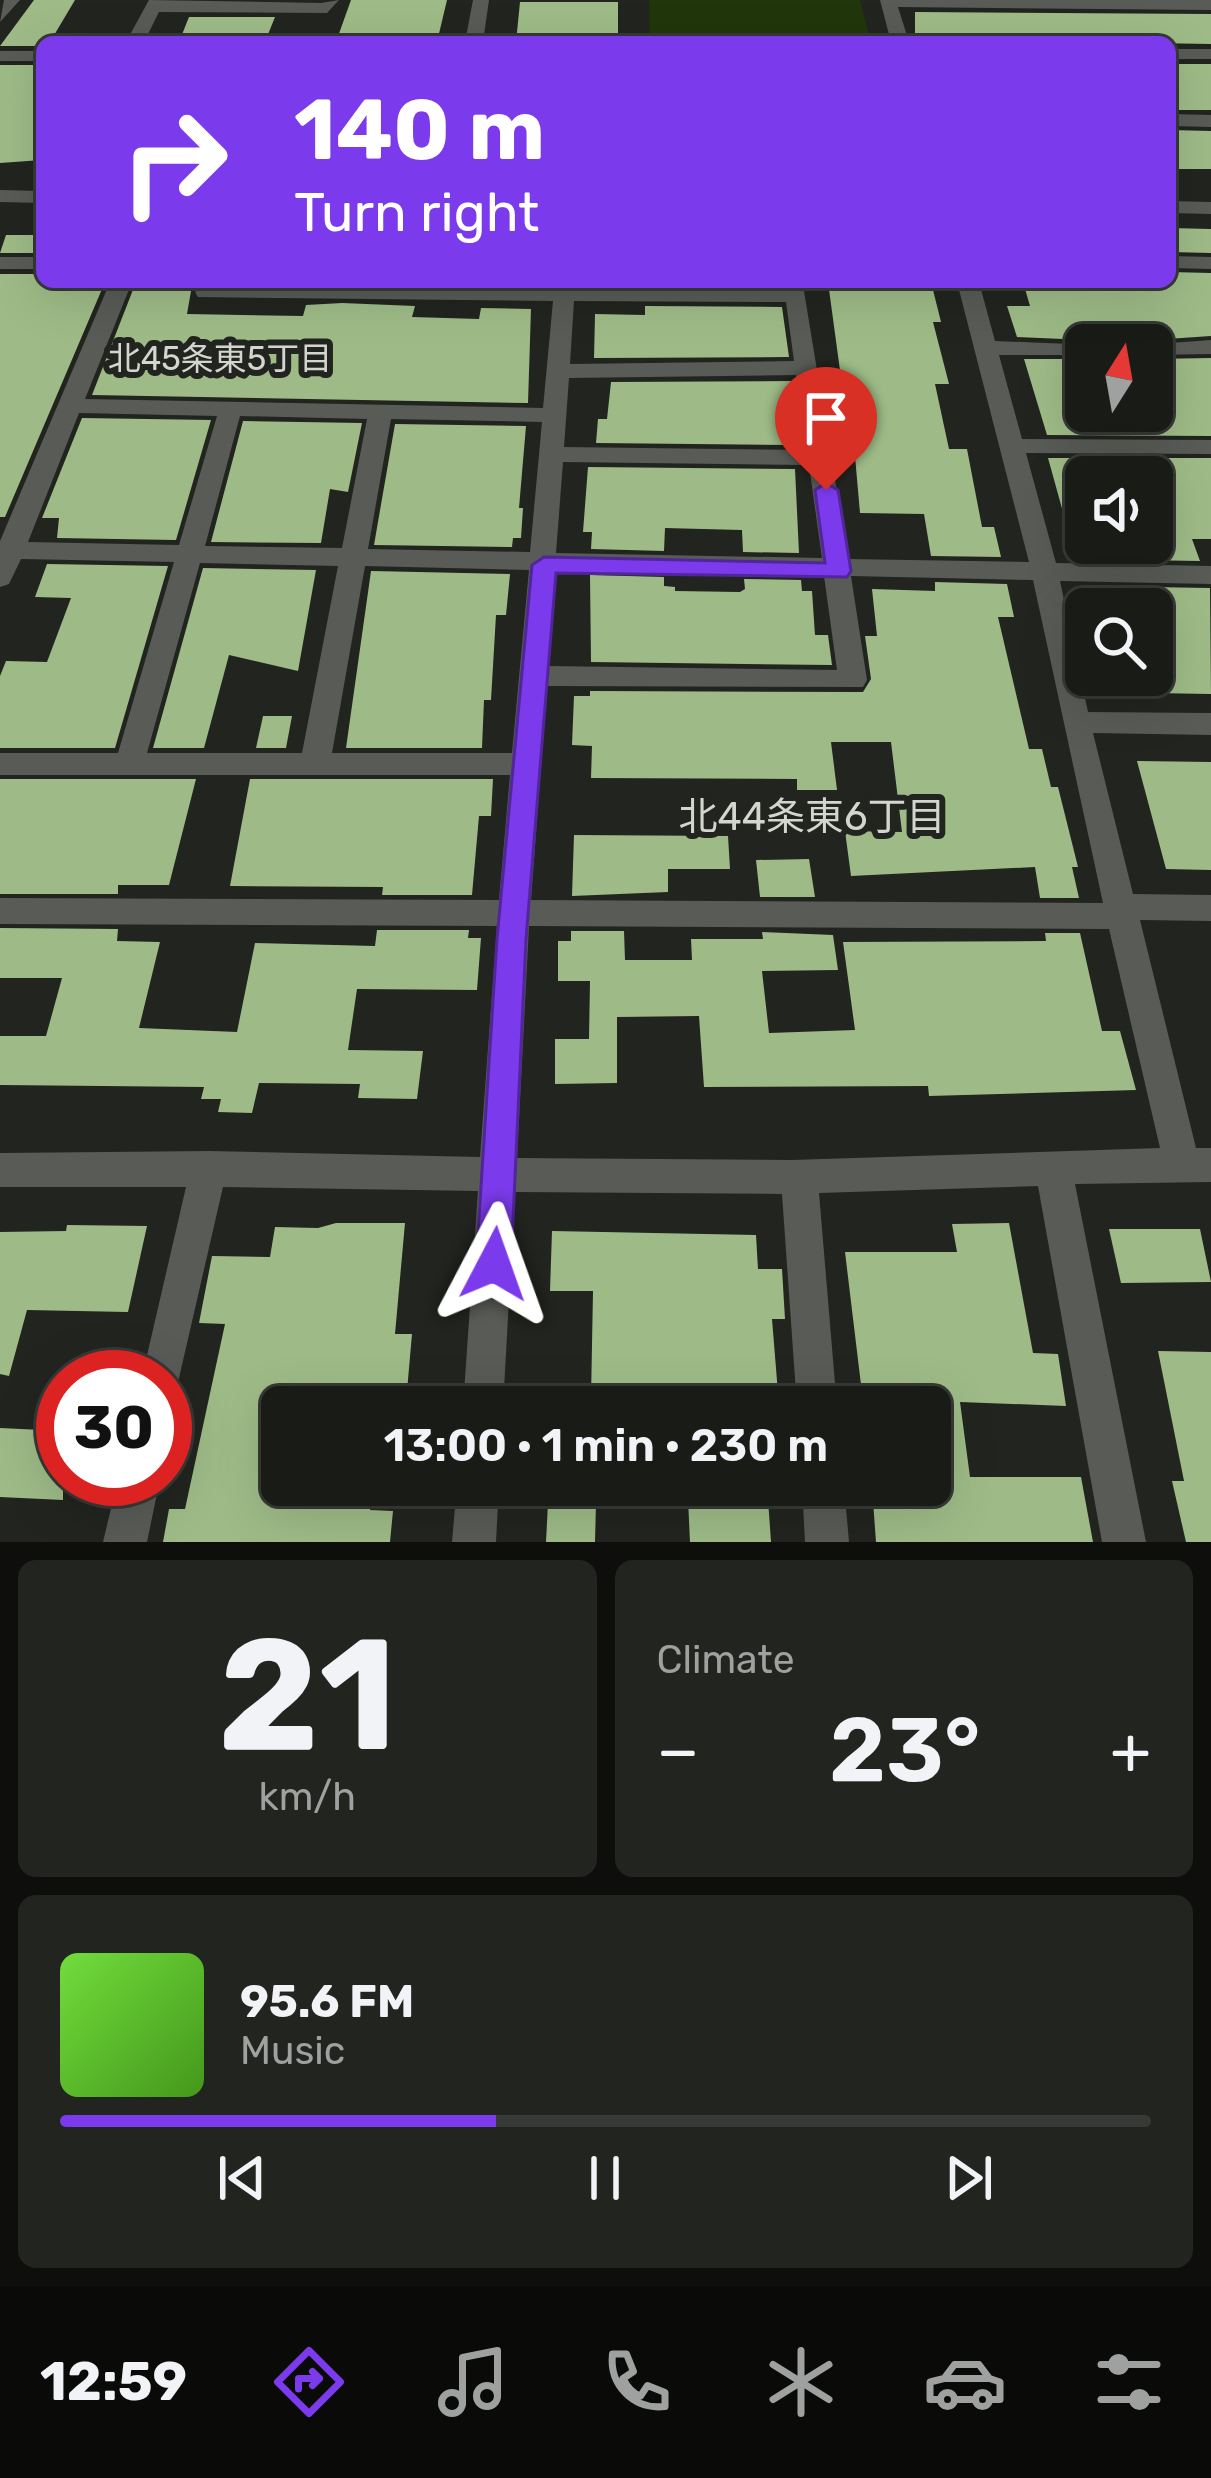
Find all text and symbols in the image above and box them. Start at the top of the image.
text: 140 m [294,80,545,180]
icon: right [96,84,252,240]
text: Turn right [294,181,539,245]
north arrow [1065,324,1173,432]
map controls [1065,324,1173,696]
district label: 北45条東5丁目 [108,339,332,378]
pin [775,367,877,490]
icon: arrive [793,385,859,451]
button: sound [1065,456,1173,564]
button: search [1065,588,1173,696]
district label: 北44条東6丁目 [679,794,945,840]
position arrow [431,1201,557,1327]
speed limit sign: 30 [36,1350,192,1506]
text: 13:00 · 1 min · 230 m [384,1419,828,1472]
text: 21 [218,1603,397,1788]
text: Climate [657,1637,795,1683]
text: 23° [829,1697,980,1804]
text: − [657,1711,699,1790]
text: + [1110,1711,1151,1790]
text: km/h [259,1774,356,1820]
text: 95.6 FM [240,1975,414,2028]
text: Music [240,2028,345,2074]
icon: previous [209,2145,275,2211]
icon: pause [572,2145,638,2211]
icon: next [936,2145,1002,2211]
icon: directions [267,2340,351,2424]
icon: music [431,2340,515,2424]
icon: phone [595,2340,679,2424]
icon: climate [759,2340,843,2424]
icon: car [923,2340,1007,2424]
icon: filters [1087,2340,1171,2424]
text: 12:59 [40,2350,187,2414]

